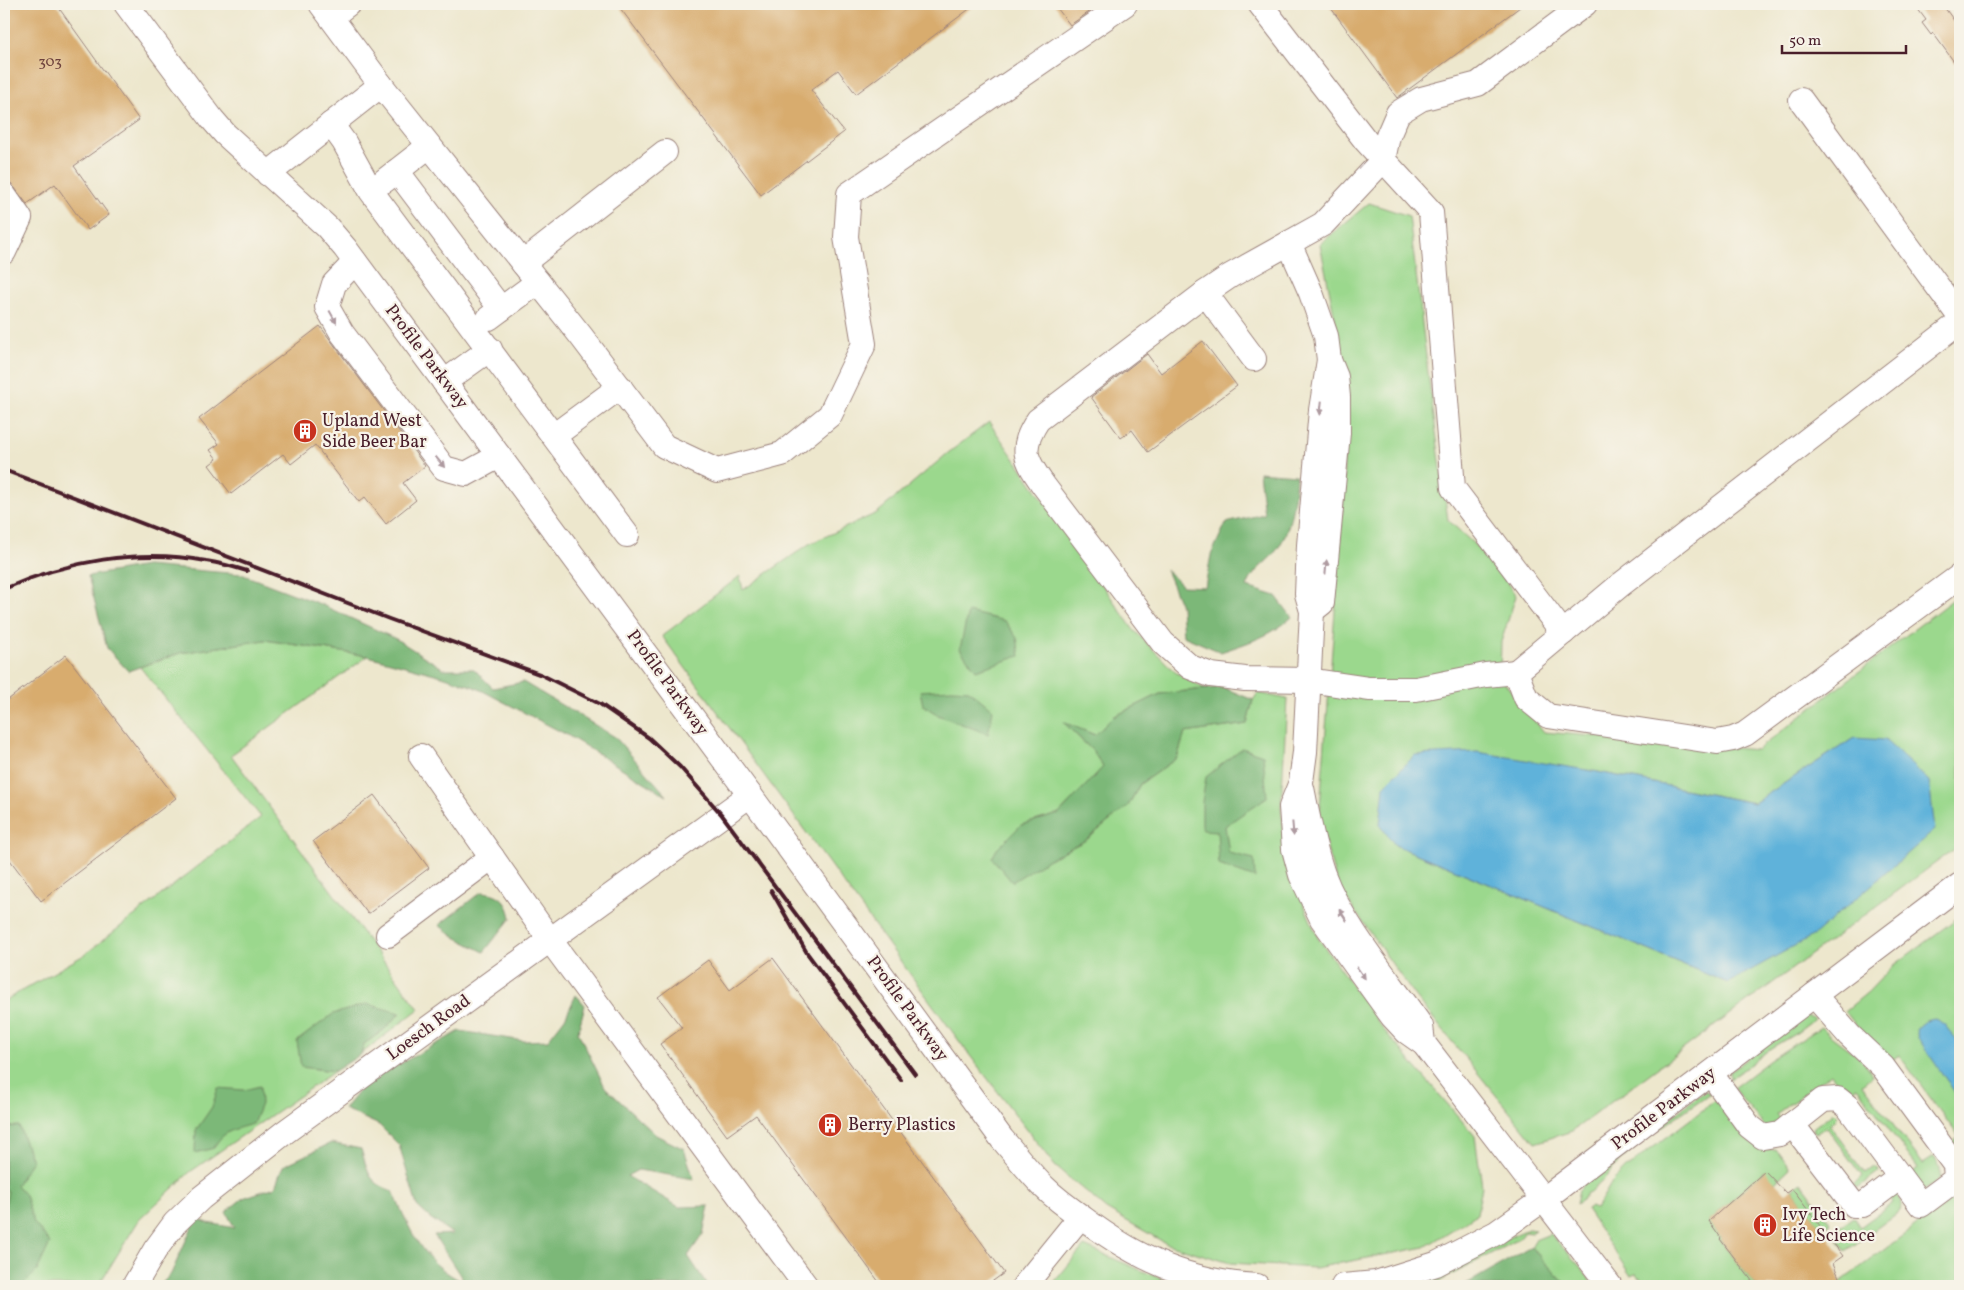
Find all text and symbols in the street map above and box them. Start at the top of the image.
scale bar [1782,22,1905,54]
text: 50 m [1789,31,1821,52]
house number: 303 [38,52,62,73]
street label: Profile Parkway [378,299,474,415]
one-way arrow [329,310,337,325]
one-way arrow [1317,400,1325,416]
place label: Upland West Side Beer Bar [322,409,427,455]
building icon: Upland West Side Beer Bar [292,418,318,444]
one-way arrow [434,455,445,468]
one-way arrow [1322,559,1330,575]
street label: Profile Parkway [620,625,714,741]
one-way arrow [1289,821,1297,837]
one-way arrow [1339,908,1348,921]
street label: Profile Parkway [860,951,954,1067]
one-way arrow [1356,966,1366,980]
street label: Loesch Road [382,989,476,1067]
street label: Profile Parkway [1606,1061,1722,1157]
building icon: Berry Plastics [817,1112,843,1138]
place label: Berry Plastics [848,1113,956,1138]
place label: Ivy Tech Life Science [1782,1203,1875,1249]
building icon: Ivy Tech Life Science [1752,1212,1778,1238]

